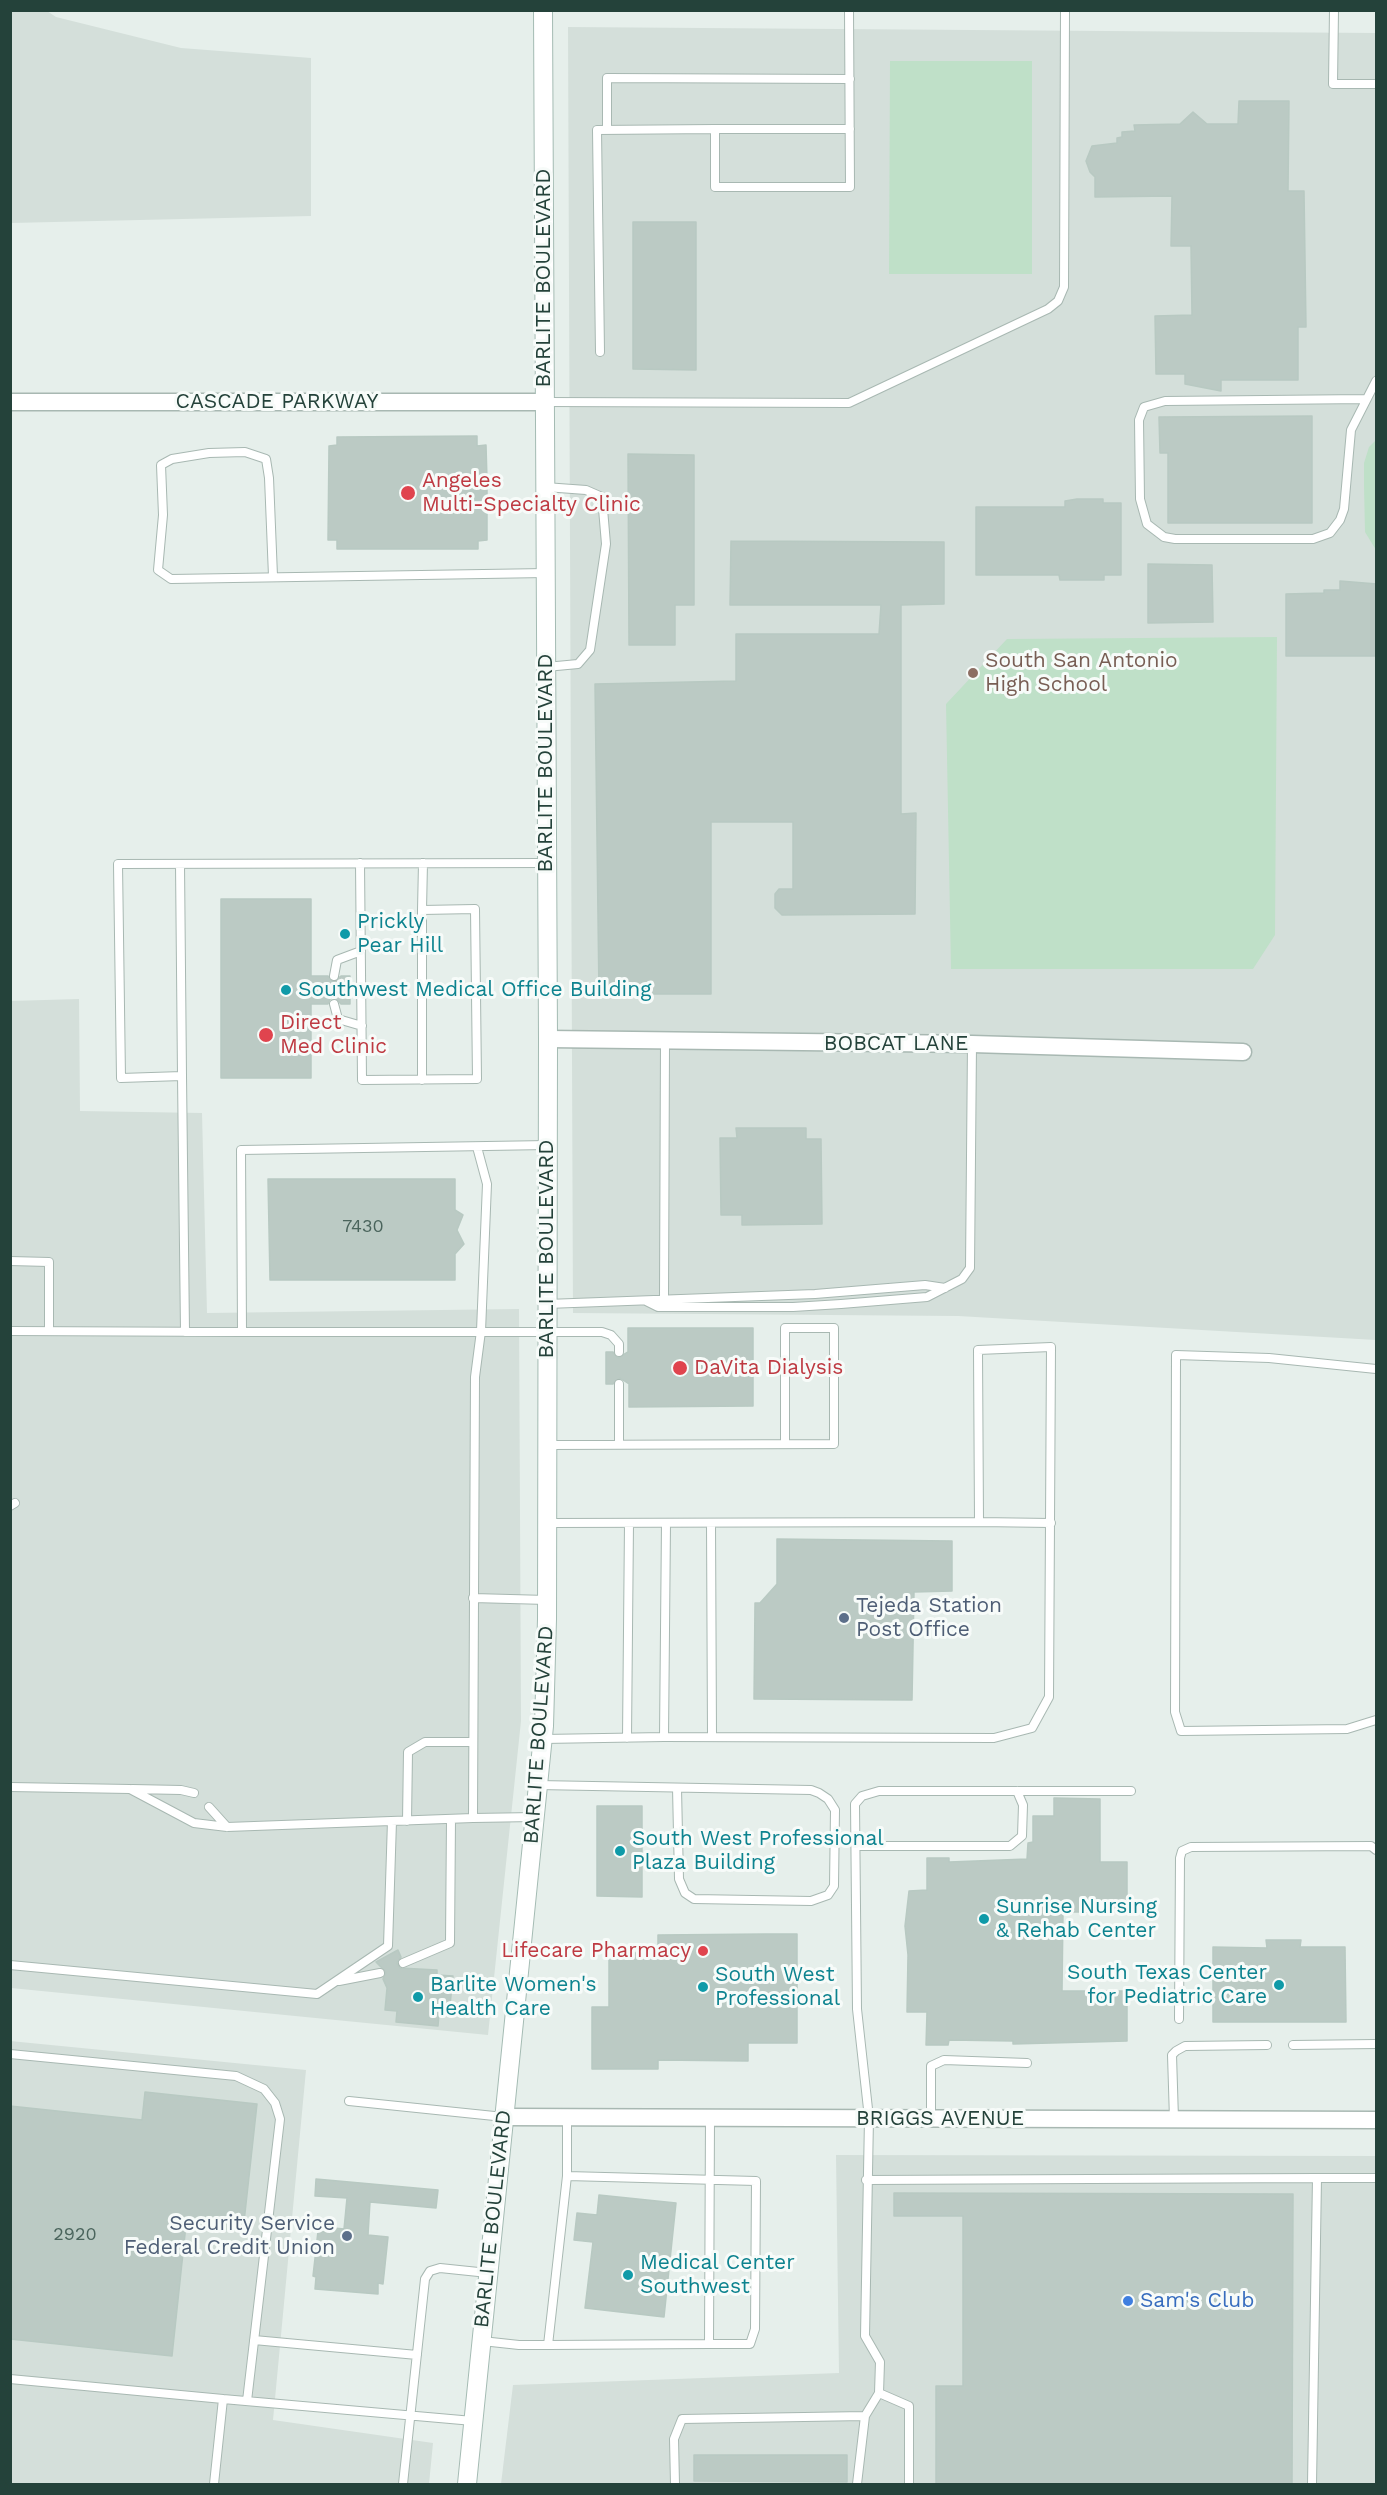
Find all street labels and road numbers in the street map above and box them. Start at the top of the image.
street label: BARLITE BOULEVARD [531,169,557,387]
street label: CASCADE PARKWAY [176,389,378,415]
street label: BARLITE BOULEVARD [533,654,559,872]
street label: BOBCAT LANE [824,1031,968,1057]
street label: BARLITE BOULEVARD [534,1140,560,1358]
street label: BARLITE BOULEVARD [519,1625,559,1845]
street label: BRIGGS AVENUE [856,2106,1024,2132]
street label: BARLITE BOULEVARD [469,2109,517,2329]

